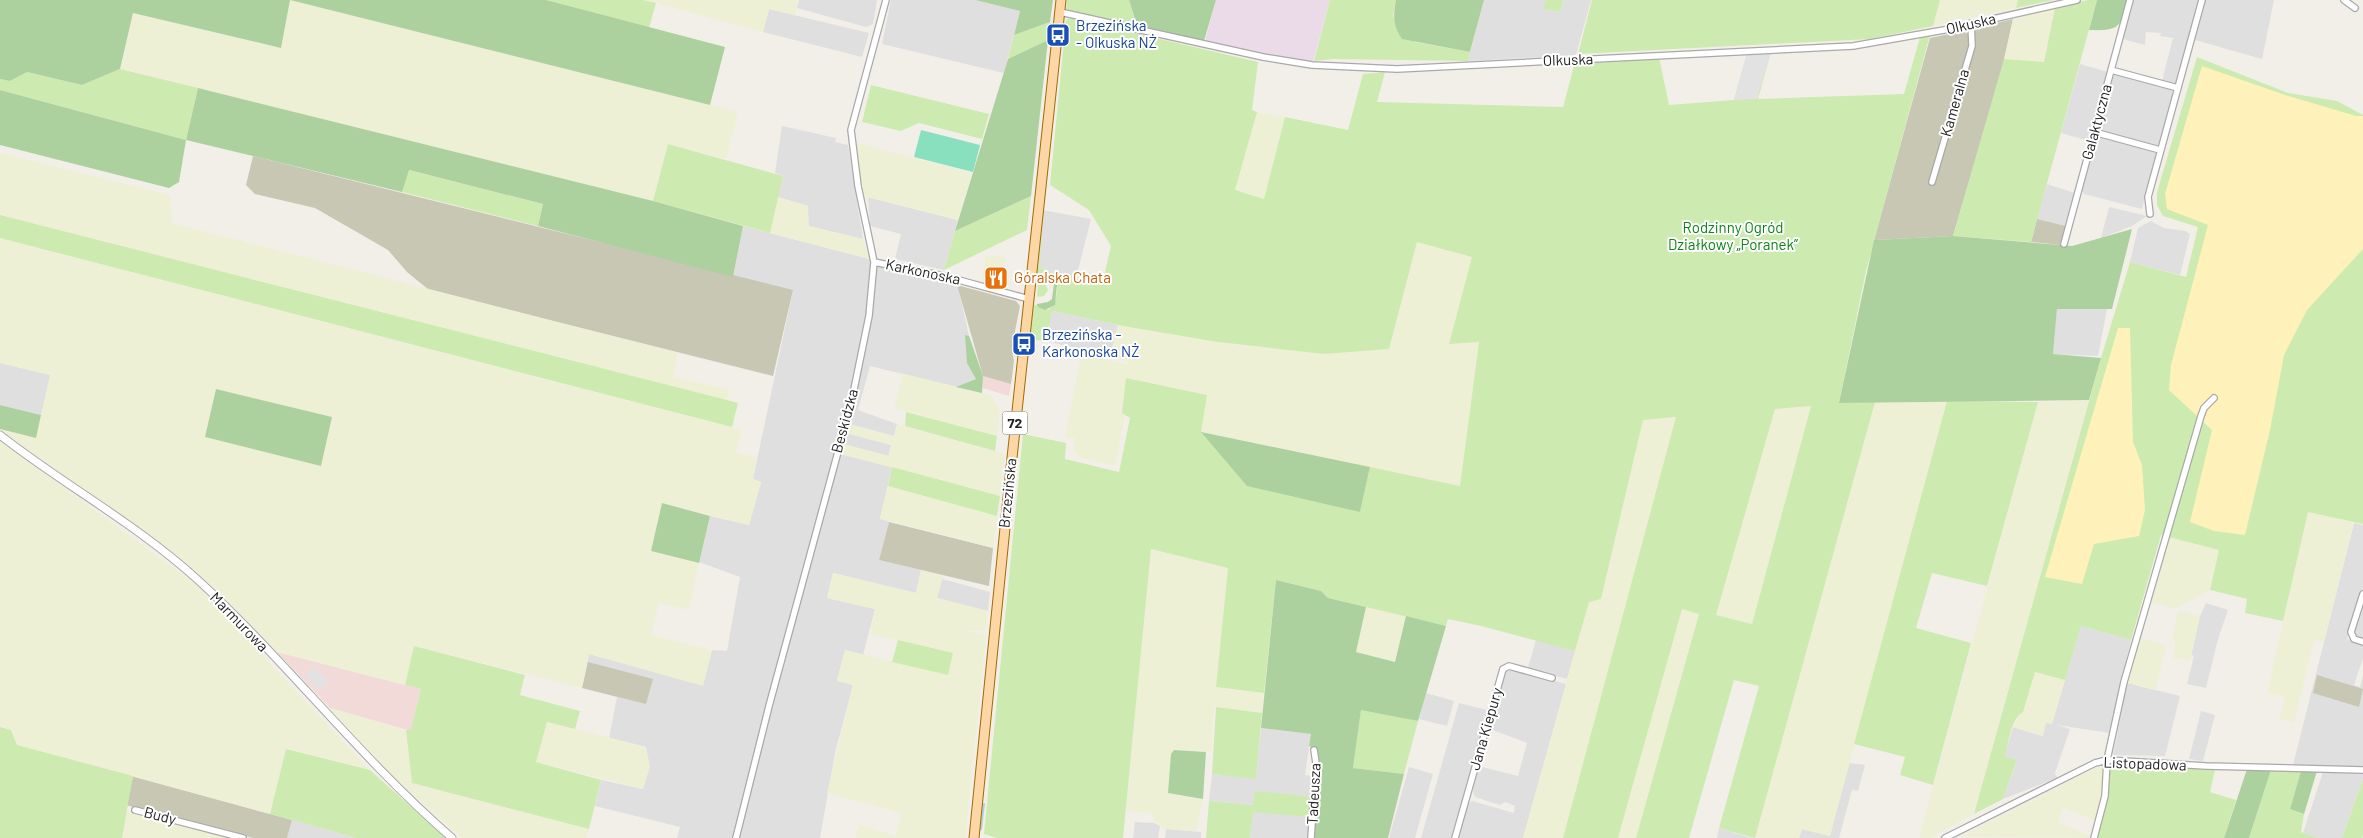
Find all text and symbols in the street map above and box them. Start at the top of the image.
street label: Olkuska [1944,9,1997,37]
place label: Brzezińska - Olkuska NŻ [1076,16,1157,51]
bus stop icon: Brzezińska - Olkuska NŻ [1045,22,1071,48]
street label: Olkuska [1542,49,1594,69]
street label: Kameralna [1936,67,1972,139]
street label: Galaktyczna [2077,82,2115,162]
park label: Rodzinny Ogród Działkowy „Poranek” [1668,218,1798,253]
street label: Karkonoska [884,254,962,288]
restaurant icon: Góralska Chata [983,265,1009,291]
place label: Góralska Chata [1014,268,1111,286]
place label: Brzezińska - Karkonoska NŻ [1042,325,1140,360]
bus stop icon: Brzezińska - Karkonoska NŻ [1011,331,1037,357]
street label: Beskidzka [827,387,861,455]
road number: 72 [1002,412,1028,434]
street label: Brzezińska [994,457,1020,529]
street label: Marmurowa [207,588,273,655]
street label: Jana Kiepury [1465,685,1505,772]
street label: Listopadowa [2103,753,2187,773]
street label: Tadeusza [1302,763,1324,825]
street label: Budy [142,802,178,828]

